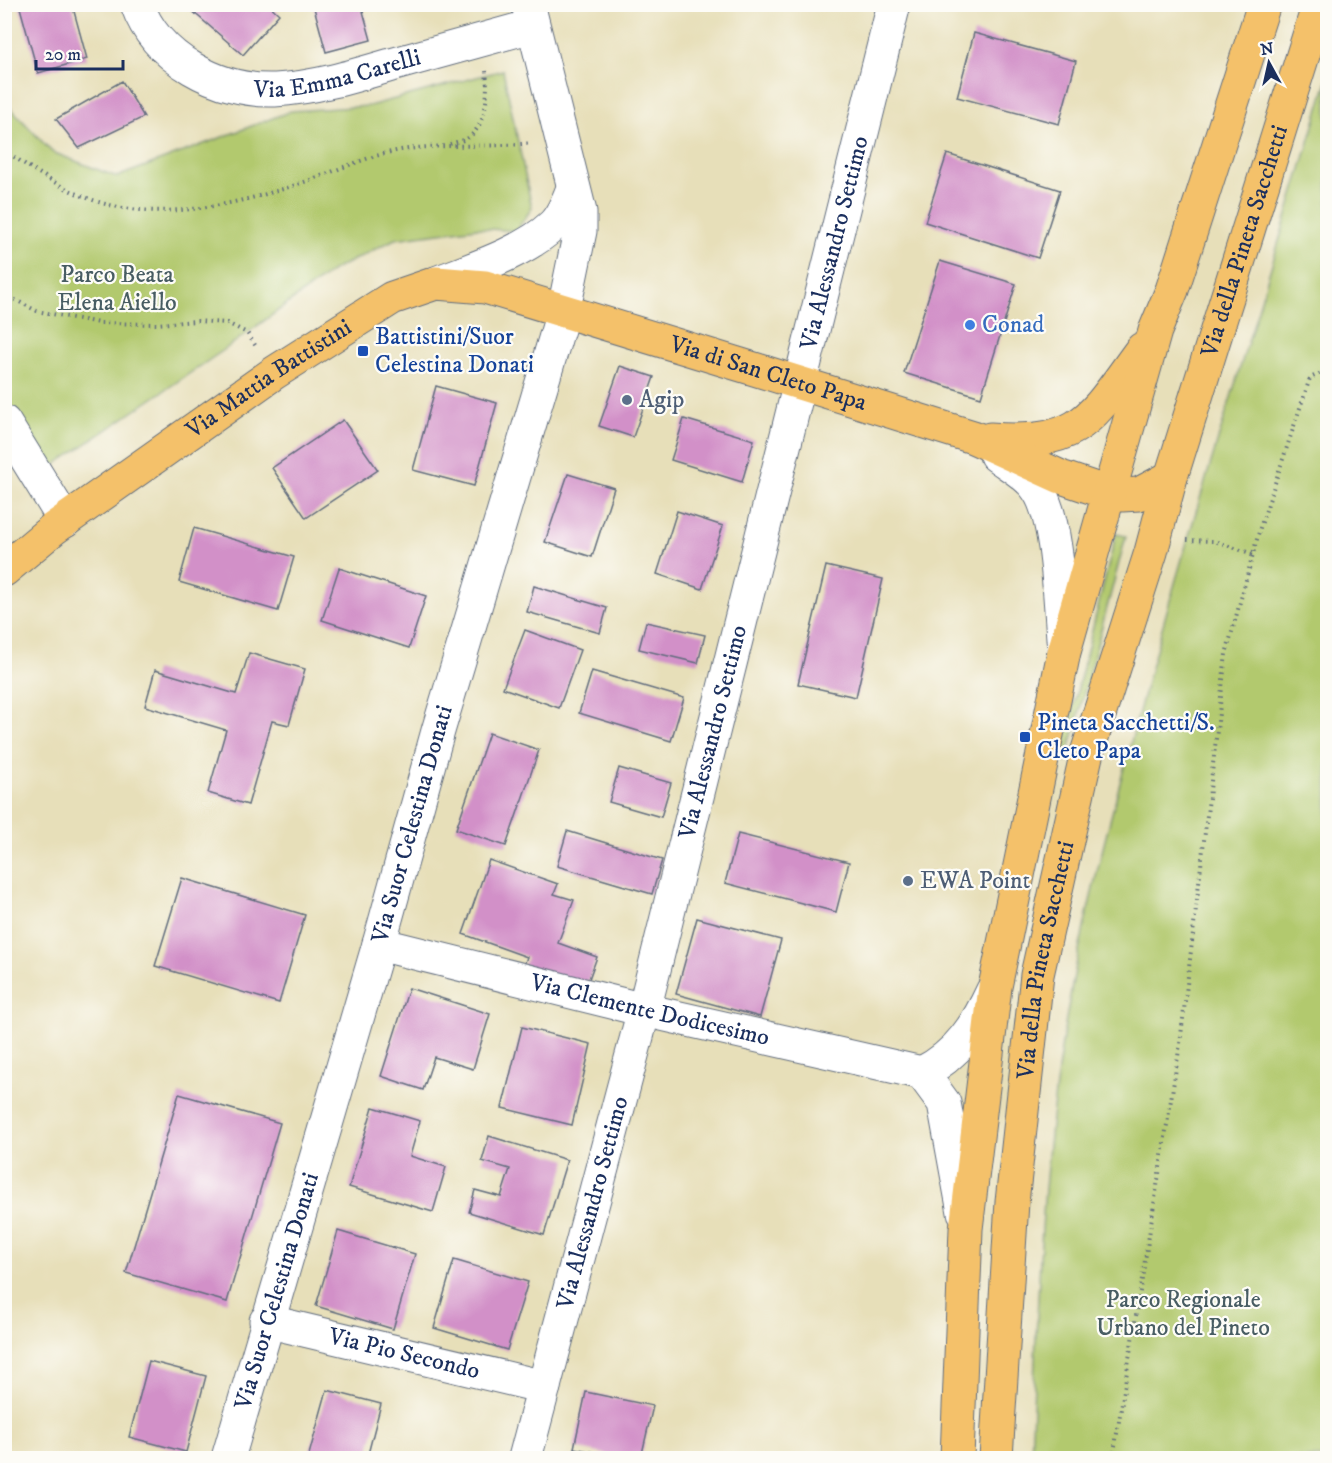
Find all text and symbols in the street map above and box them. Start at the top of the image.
scale bar [36,33,123,71]
north arrow [1239,33,1299,93]
text: N [1259,38,1275,60]
street label: Via Emma Carelli [252,42,424,105]
text: 20 m [45,44,81,66]
street label: Via della Pineta Sacchetti [1194,122,1295,362]
street label: Via Alessandro Settimo [793,133,876,354]
park label: Parco Beata Elena Aiello [57,260,177,318]
place label: Conad [982,310,1044,340]
street label: Via Mattia Battistini [180,312,357,446]
marker: Conad [963,318,977,332]
place label: Battistini/Suor Celestina Donati [375,322,534,380]
street label: Via di San Cleto Papa [665,329,871,418]
marker: Battistini/Suor Celestina Donati [356,344,370,358]
place label: Agip [639,385,684,415]
marker: Agip [620,393,634,407]
street label: Via Alessandro Settimo [672,622,754,843]
street label: Via Suor Celestina Donati [365,702,460,947]
place label: Pineta Sacchetti/S. Cleto Papa [1037,708,1215,766]
marker: Pineta Sacchetti/S. Cleto Papa [1018,730,1032,744]
street label: Via della Pineta Sacchetti [1011,838,1082,1082]
place label: EWA Point [920,866,1030,896]
marker: EWA Point [901,874,915,888]
street label: Via Clemente Dodicesimo [526,967,772,1053]
street label: Via Alessandro Settimo [550,1093,635,1314]
street label: Via Suor Celestina Donati [228,1169,326,1414]
park label: Parco Regionale Urbano del Pineto [1096,1285,1270,1343]
street label: Via Pio Secondo [325,1321,483,1386]

